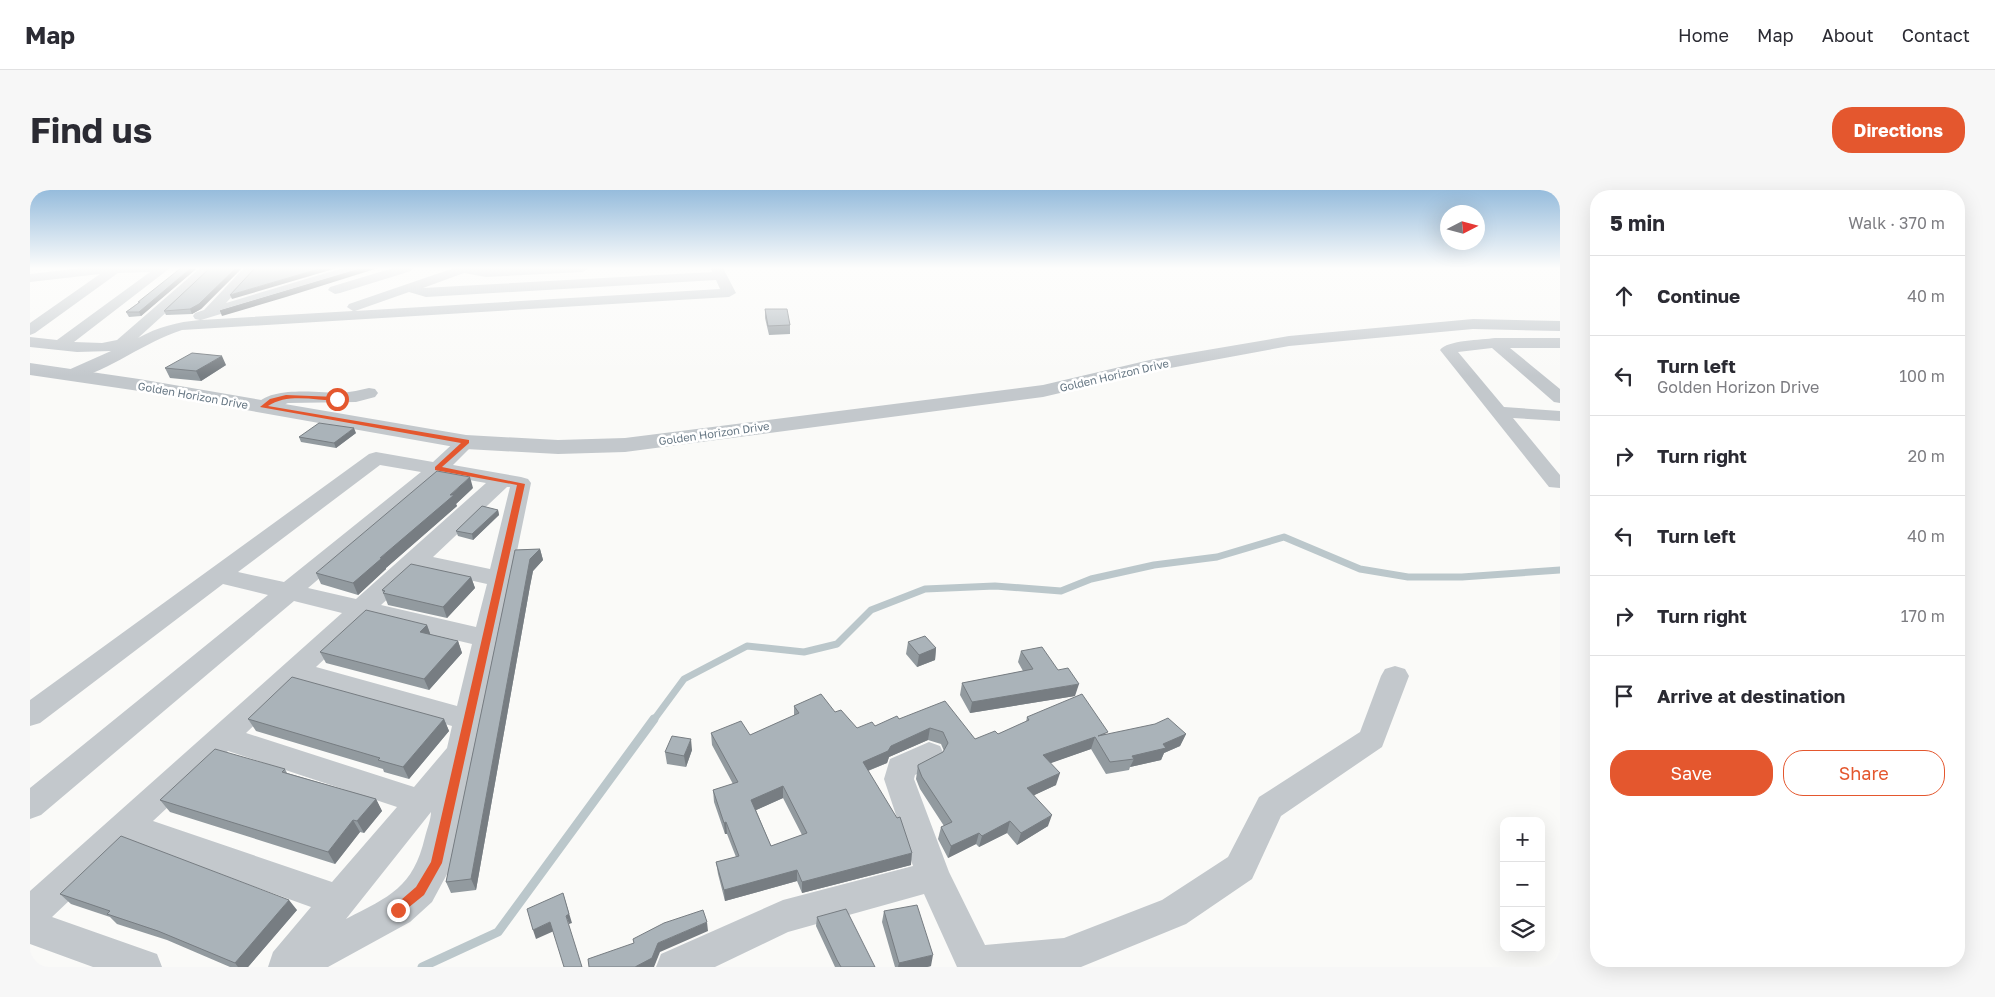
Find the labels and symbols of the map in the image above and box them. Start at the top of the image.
north arrow [1440,205,1485,250]
street label: Golden Horizon Drive [1058,356,1170,394]
street label: Golden Horizon Drive [137,379,249,411]
route start [326,388,349,411]
street label: Golden Horizon Drive [658,419,770,447]
route end [387,899,410,922]

